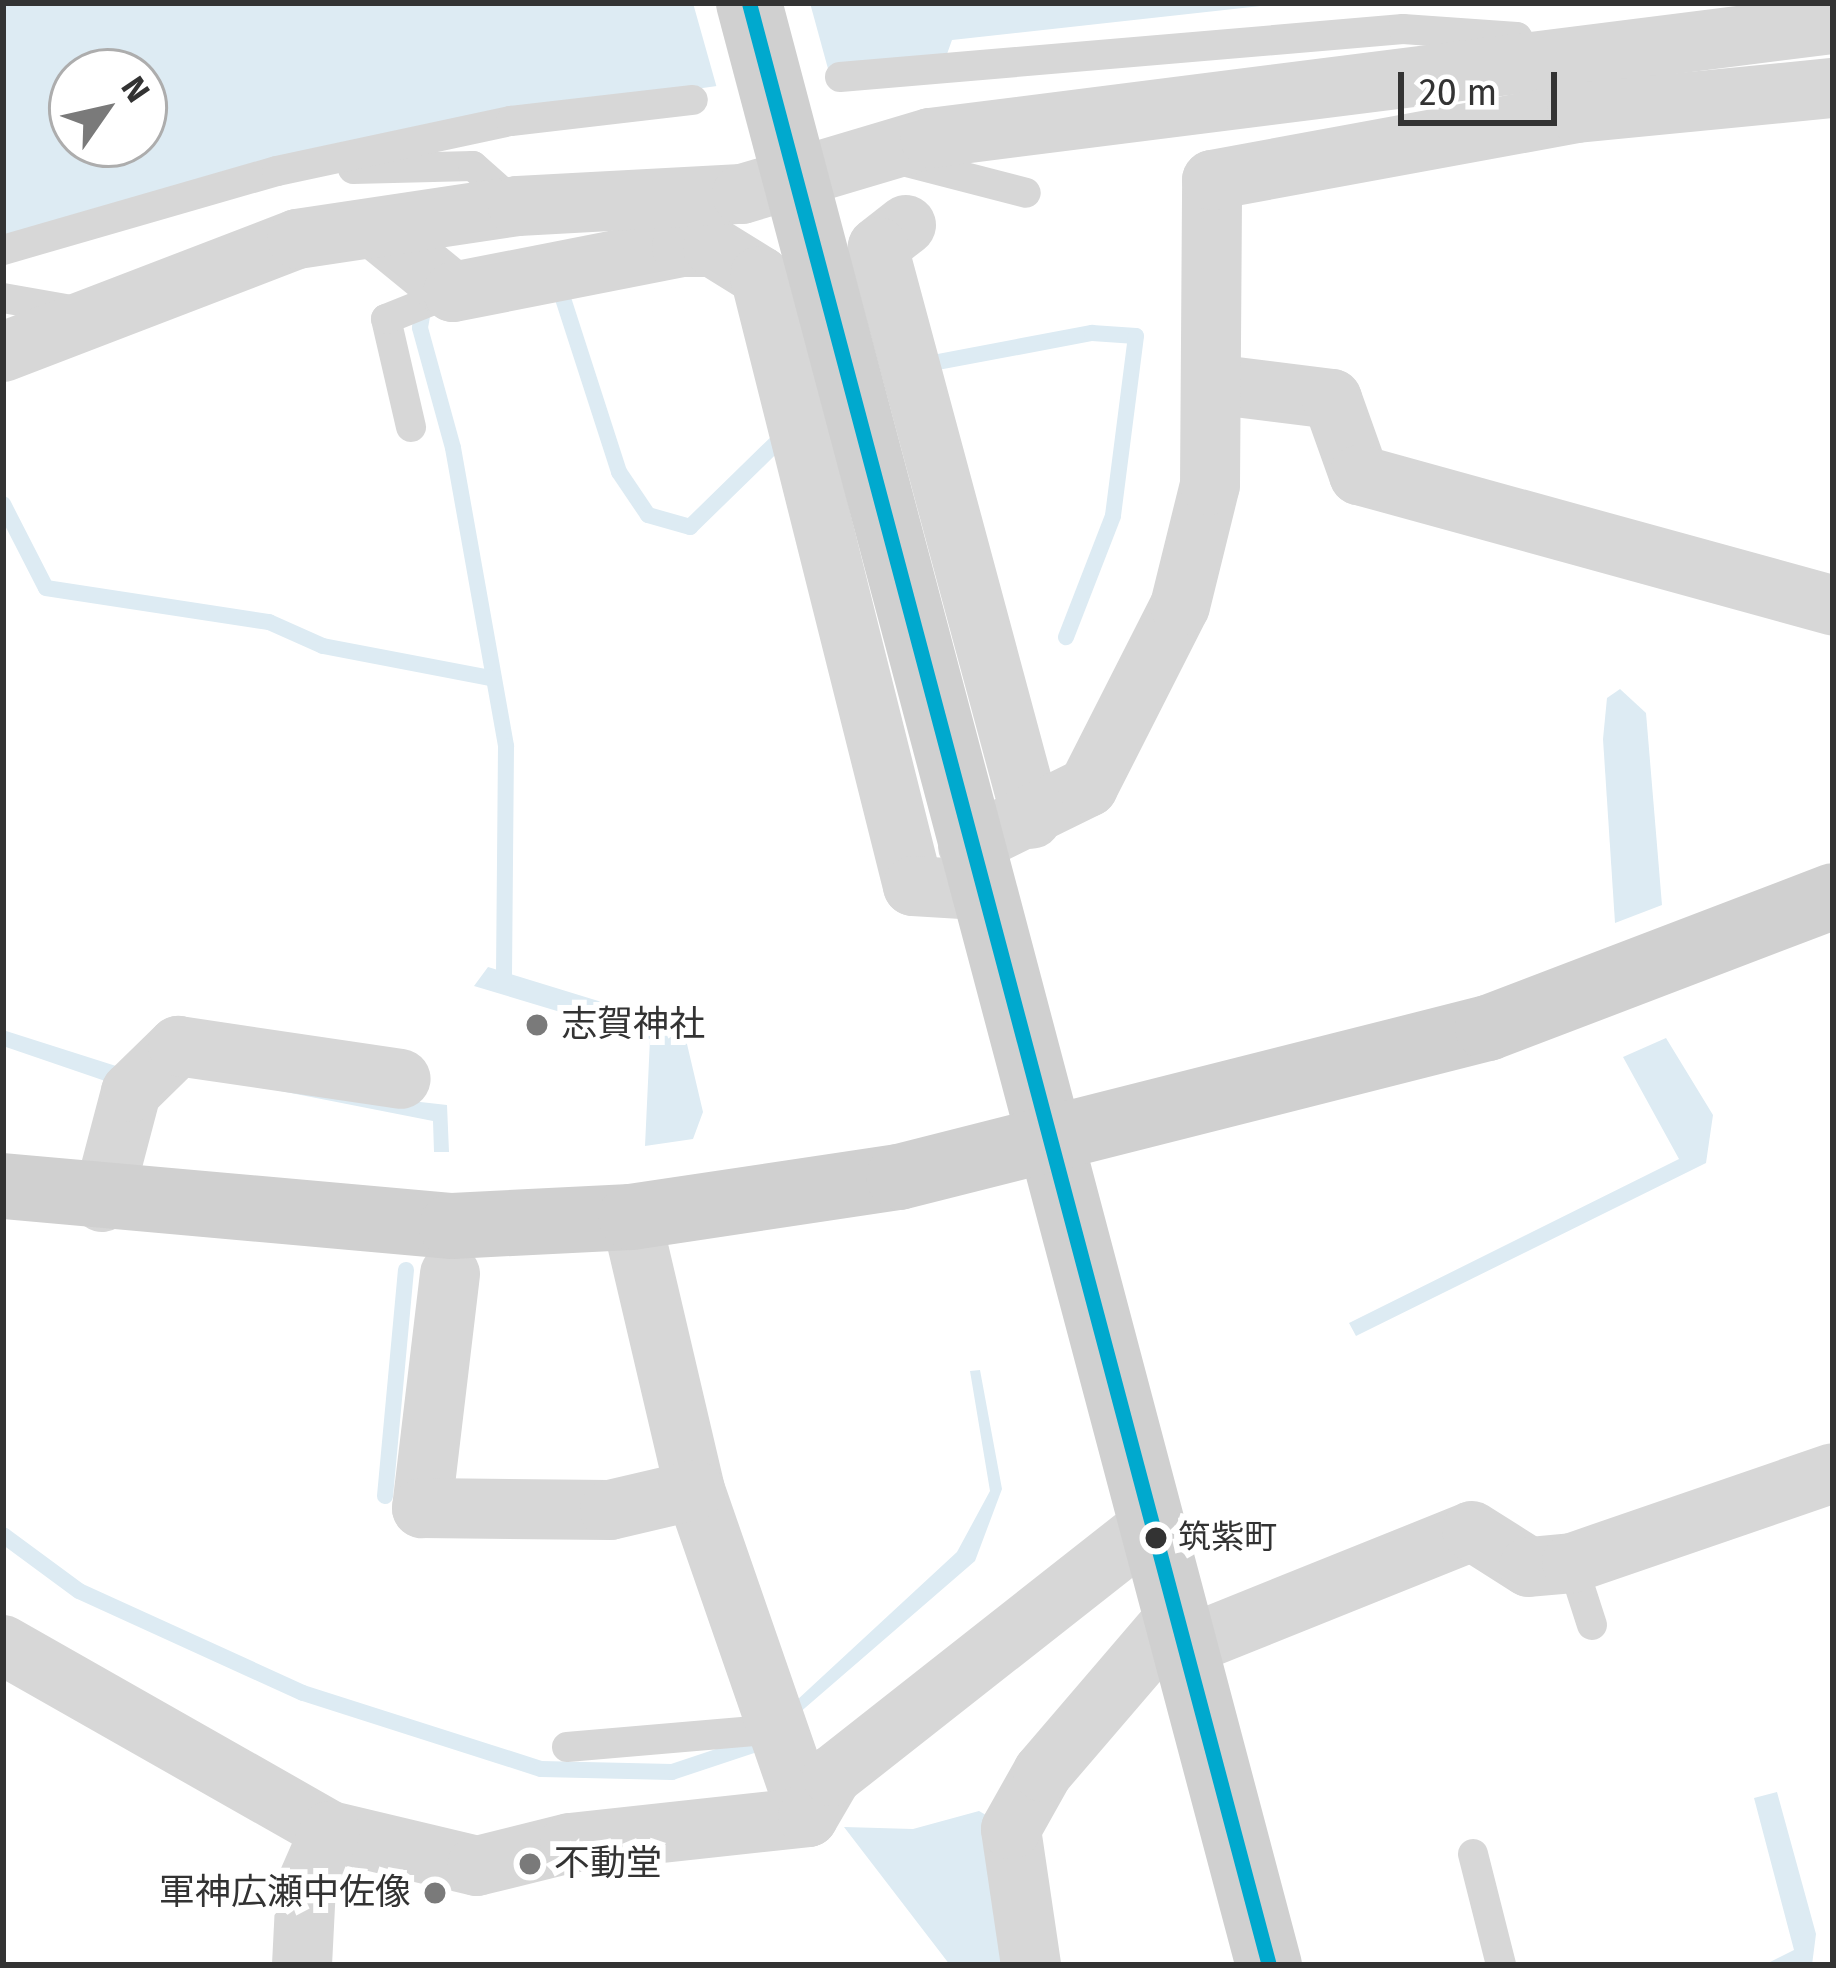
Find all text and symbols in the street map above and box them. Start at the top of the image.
north arrow [48,48,168,168]
scale bar [1404,48,1563,122]
text: N [113,69,158,110]
text: 20 m [1419,71,1497,115]
place label: 志賀神社 [561,1003,705,1047]
marker: 志賀神社 [524,1012,550,1038]
place label: 筑紫町 [1178,1518,1277,1558]
marker: 筑紫町 [1145,1527,1167,1549]
place label: 不動堂 [554,1842,662,1886]
marker: 不動堂 [517,1851,543,1877]
place label: 軍神広瀬中佐像 [159,1871,411,1915]
marker: 軍神広瀬中佐像 [422,1880,448,1906]

